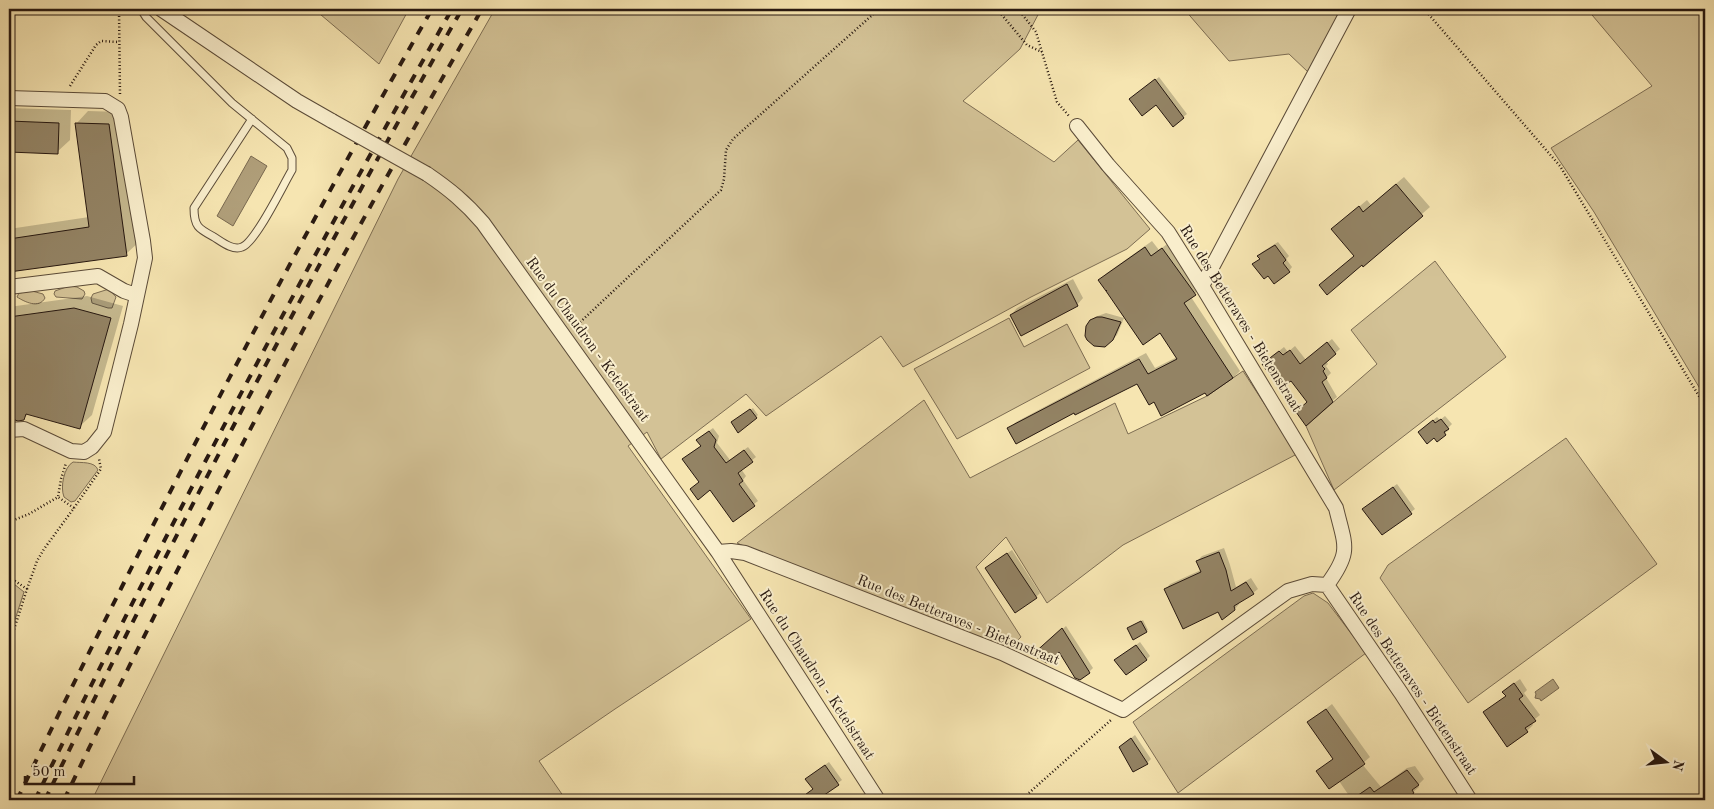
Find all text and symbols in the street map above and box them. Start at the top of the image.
street label: Rue des Betteraves - Bietenstraat [1176,223,1304,415]
street label: Rue du Chaudron - Ketelstraat [522,255,652,425]
street label: Rue des Betteraves - Bietenstraat [855,573,1061,669]
street label: Rue du Chaudron - Ketelstraat [755,587,877,763]
street label: Rue des Betteraves - Bietenstraat [1345,590,1479,778]
north arrow [1642,736,1692,786]
scale bar [25,754,134,786]
text: N [1669,758,1686,772]
text: 50 m [32,765,66,780]

